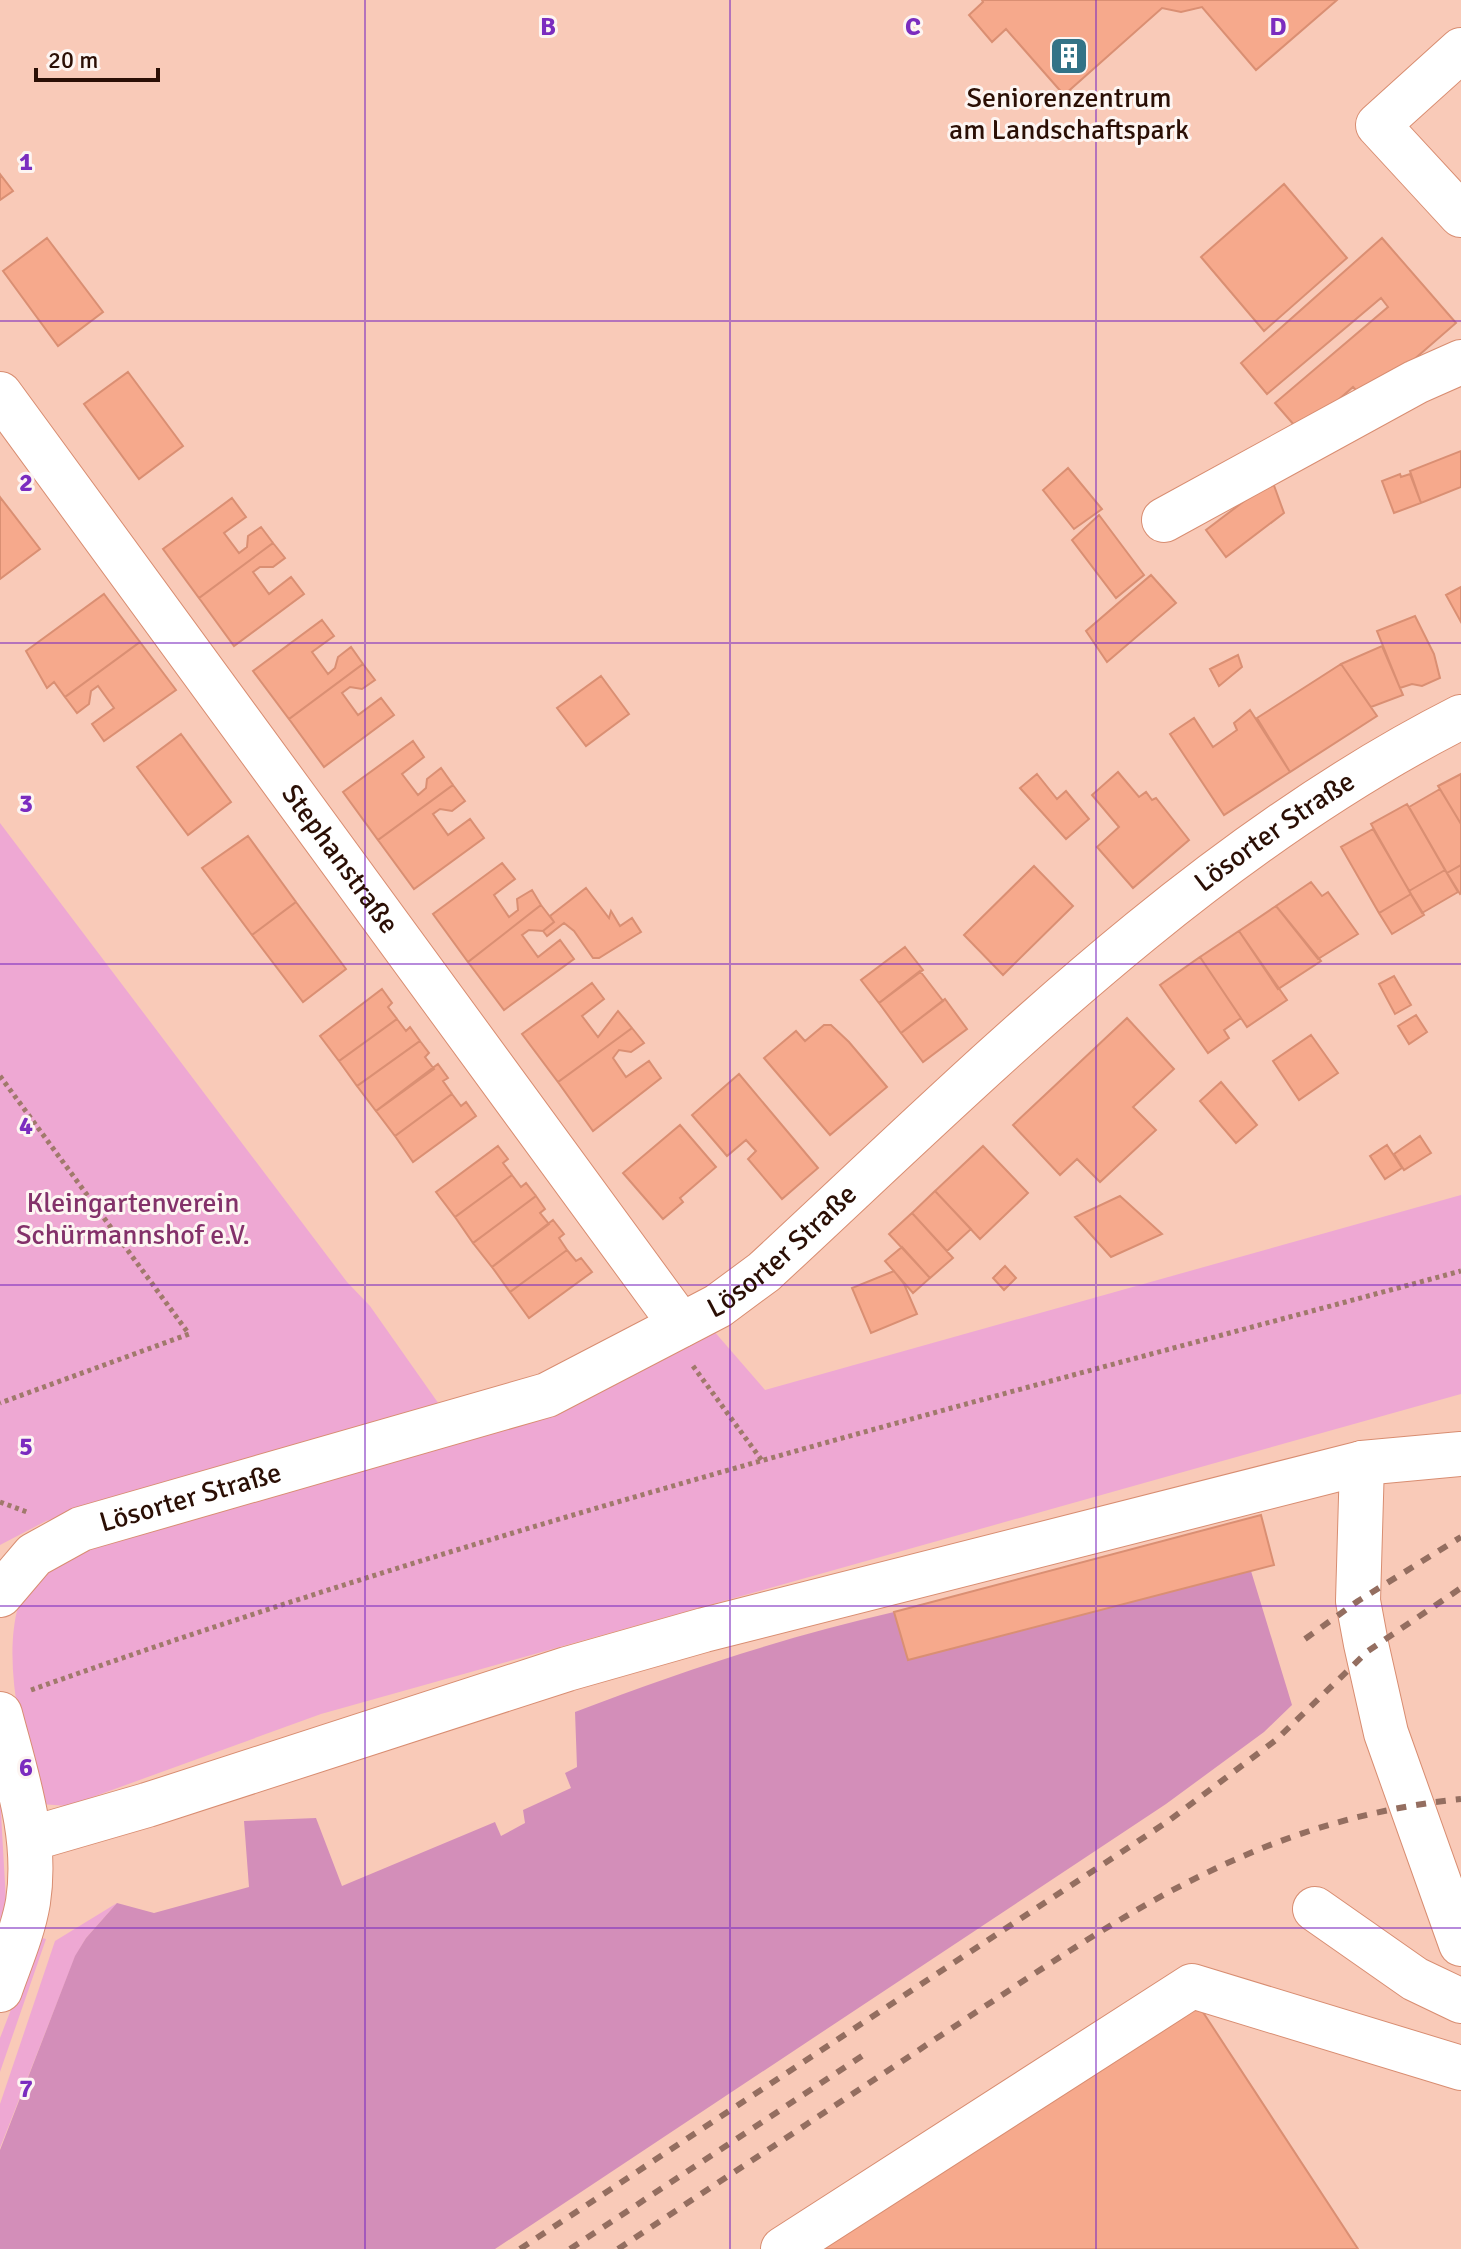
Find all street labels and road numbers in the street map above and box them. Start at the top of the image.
street label: Lösorter Straße [1188,764,1361,899]
street label: Stephanstraße [274,778,406,940]
street label: Lösorter Straße [702,1177,864,1326]
street label: Lösorter Straße [96,1455,285,1540]

